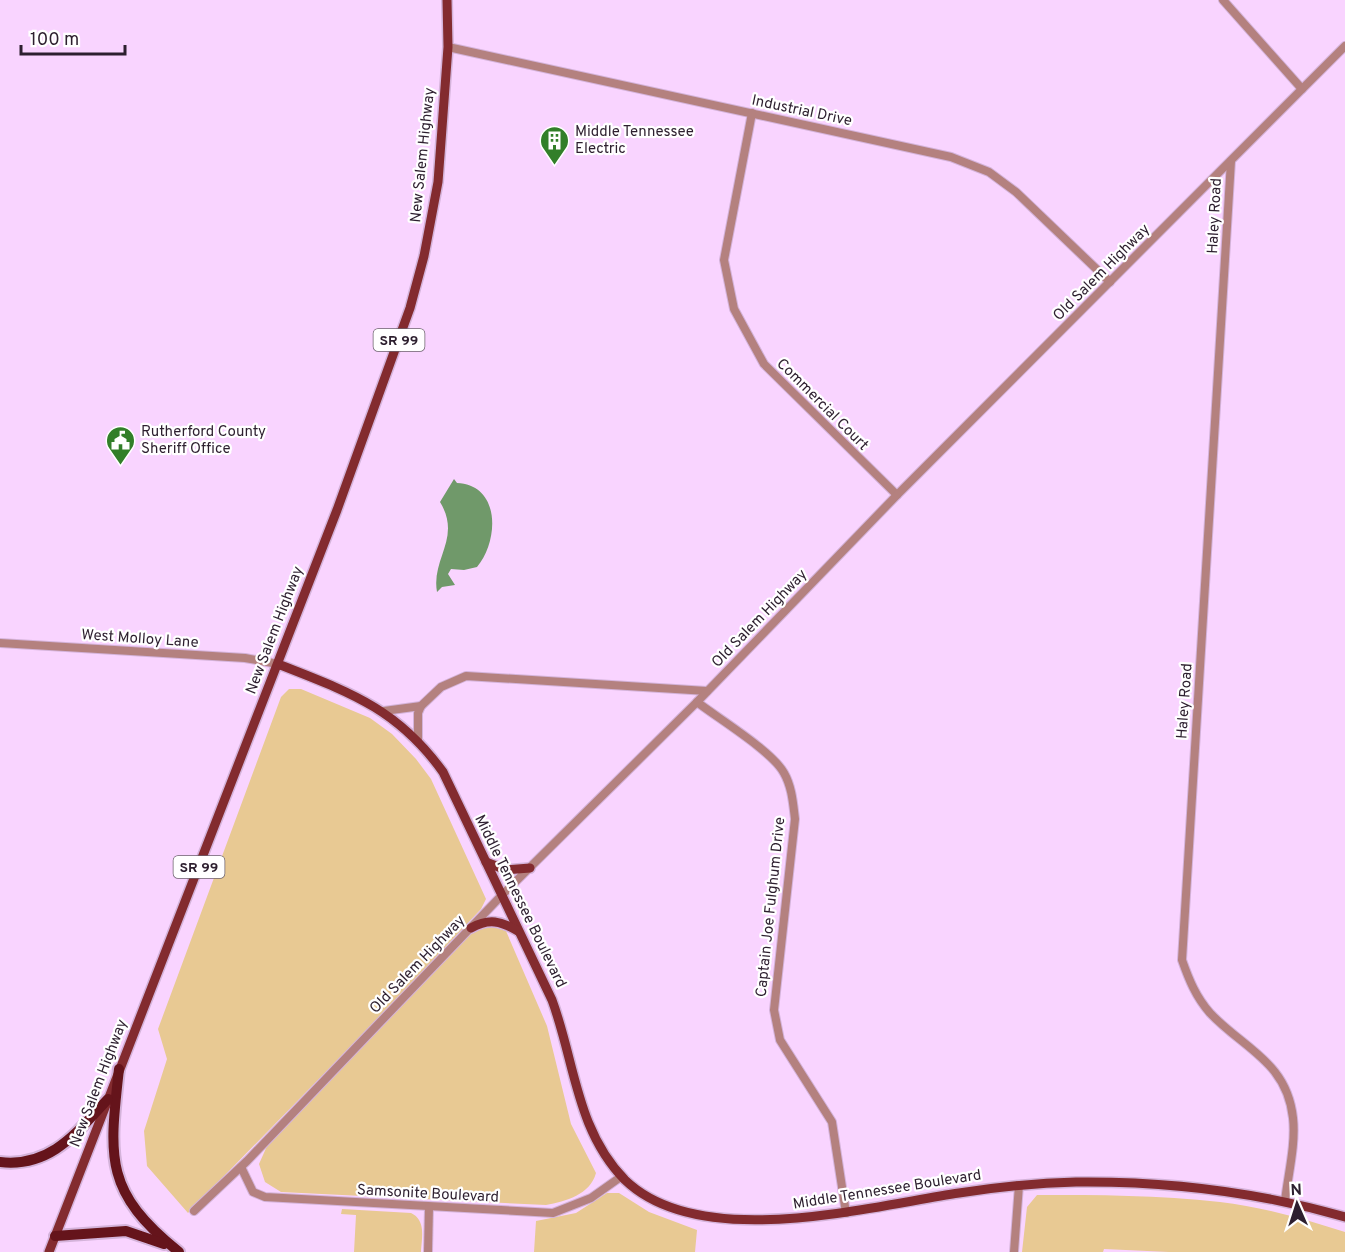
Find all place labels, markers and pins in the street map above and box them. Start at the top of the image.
place label: Middle Tennessee Electric [575,123,694,159]
building icon: Middle Tennessee Electric [538,124,570,166]
place label: Rutherford County Sheriff Office [141,423,266,459]
public building icon: Rutherford County Sheriff Office [104,424,136,466]

